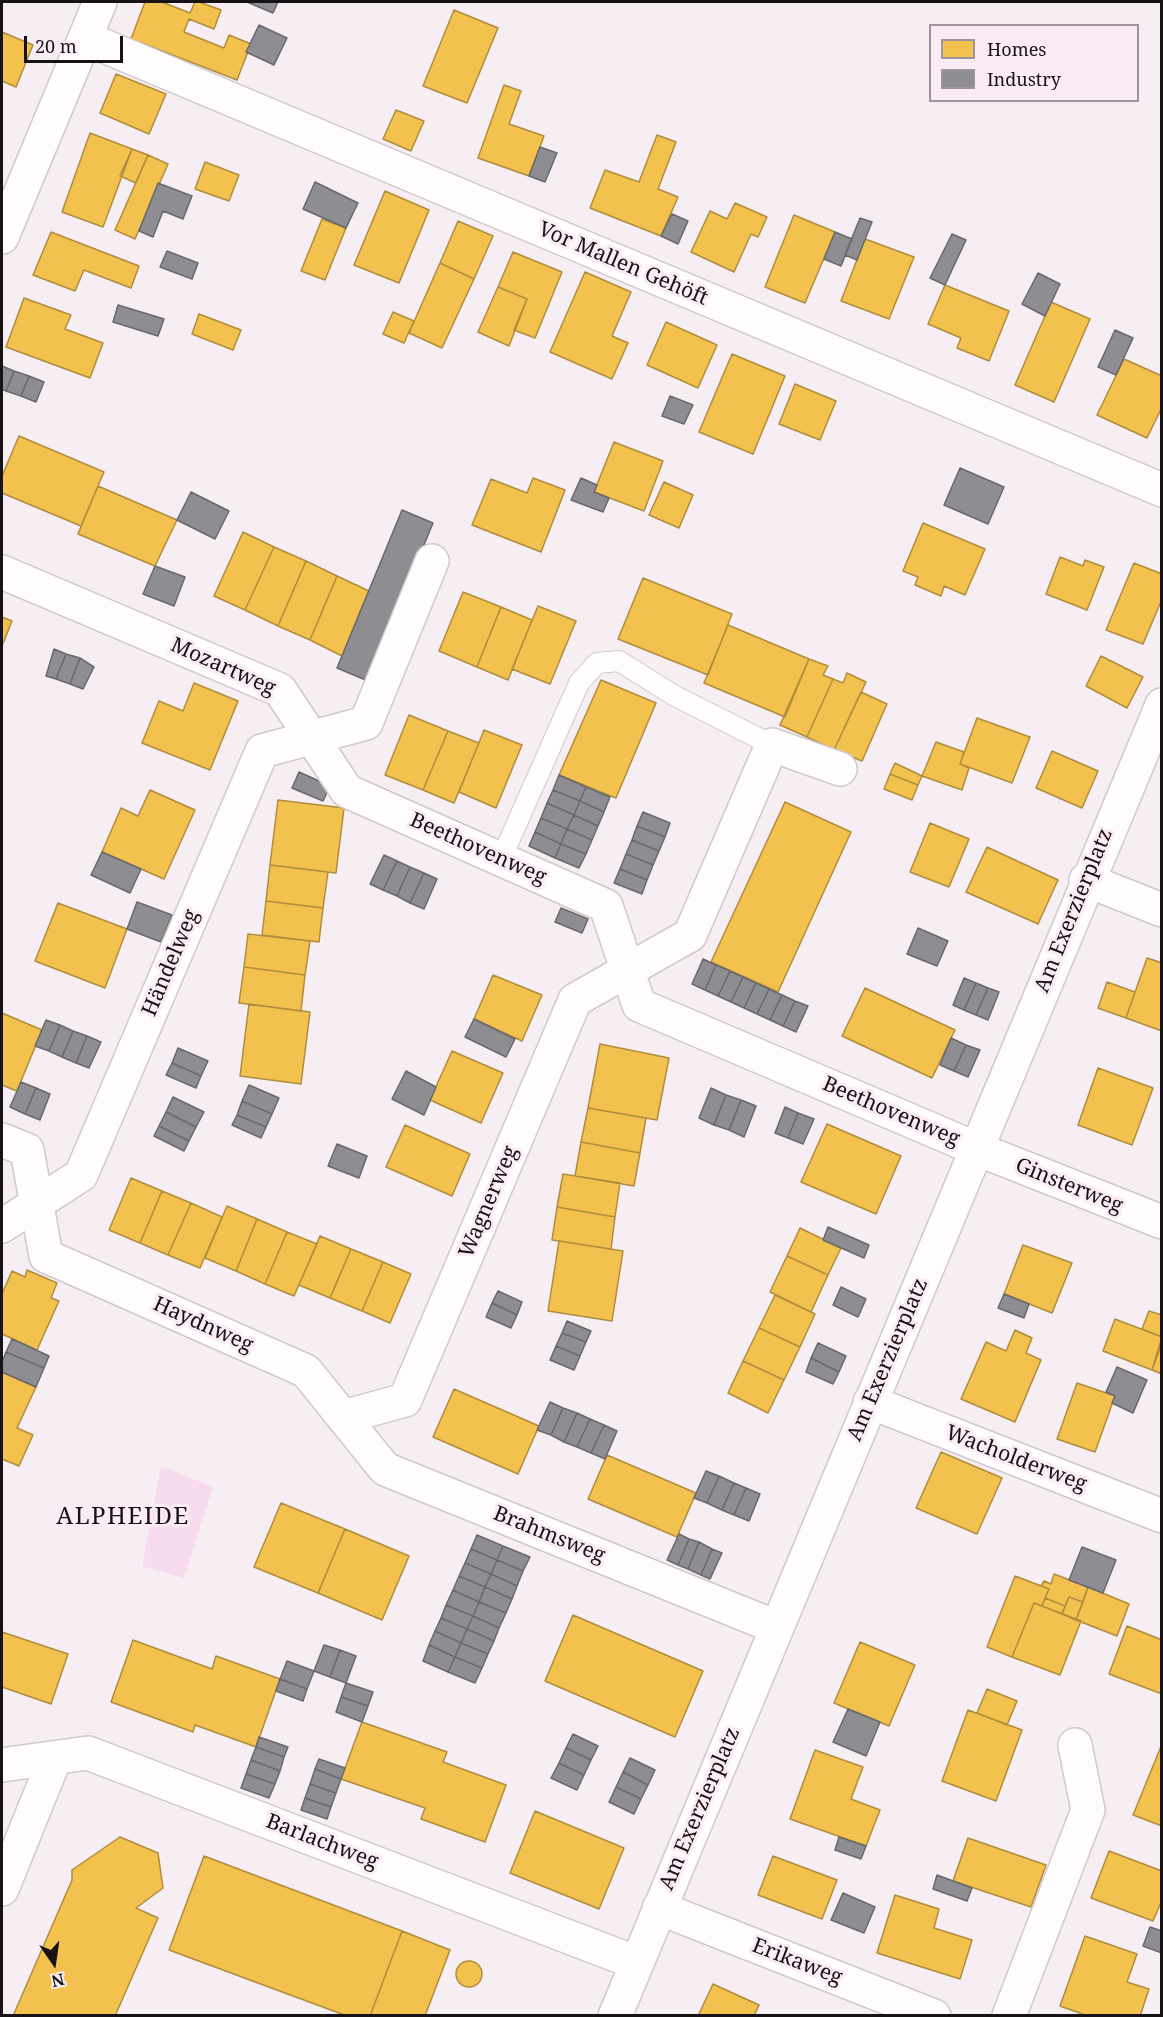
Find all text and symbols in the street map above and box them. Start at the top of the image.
scale bar [27,24,126,62]
legend [929,24,1139,102]
text: 20 m [35,34,77,58]
text: Homes [987,37,1046,61]
text: Industry [987,67,1061,91]
street label: Vor Mallen Gehöft [534,217,712,311]
street label: Mozartweg [167,633,279,701]
street label: Beethovenweg [406,808,550,890]
street label: Am Exerzierplatz [1030,825,1118,997]
street label: Händelweg [137,906,205,1020]
street label: Beethovenweg [819,1072,963,1152]
street label: Wagnerweg [454,1142,524,1262]
street label: Ginsterweg [1011,1153,1127,1219]
street label: Am Exerzierplatz [842,1275,934,1445]
street label: Haydnweg [149,1292,257,1358]
street label: Wacholderweg [942,1420,1090,1498]
street label: Brahmsweg [489,1501,609,1569]
district label: ALPHEIDE [56,1503,190,1531]
street label: Am Exerzierplatz [654,1724,746,1894]
street label: Barlachweg [262,1809,382,1875]
north arrow [24,1933,84,1993]
street label: Erikaweg [748,1933,846,1991]
text: N [49,1968,67,1993]

